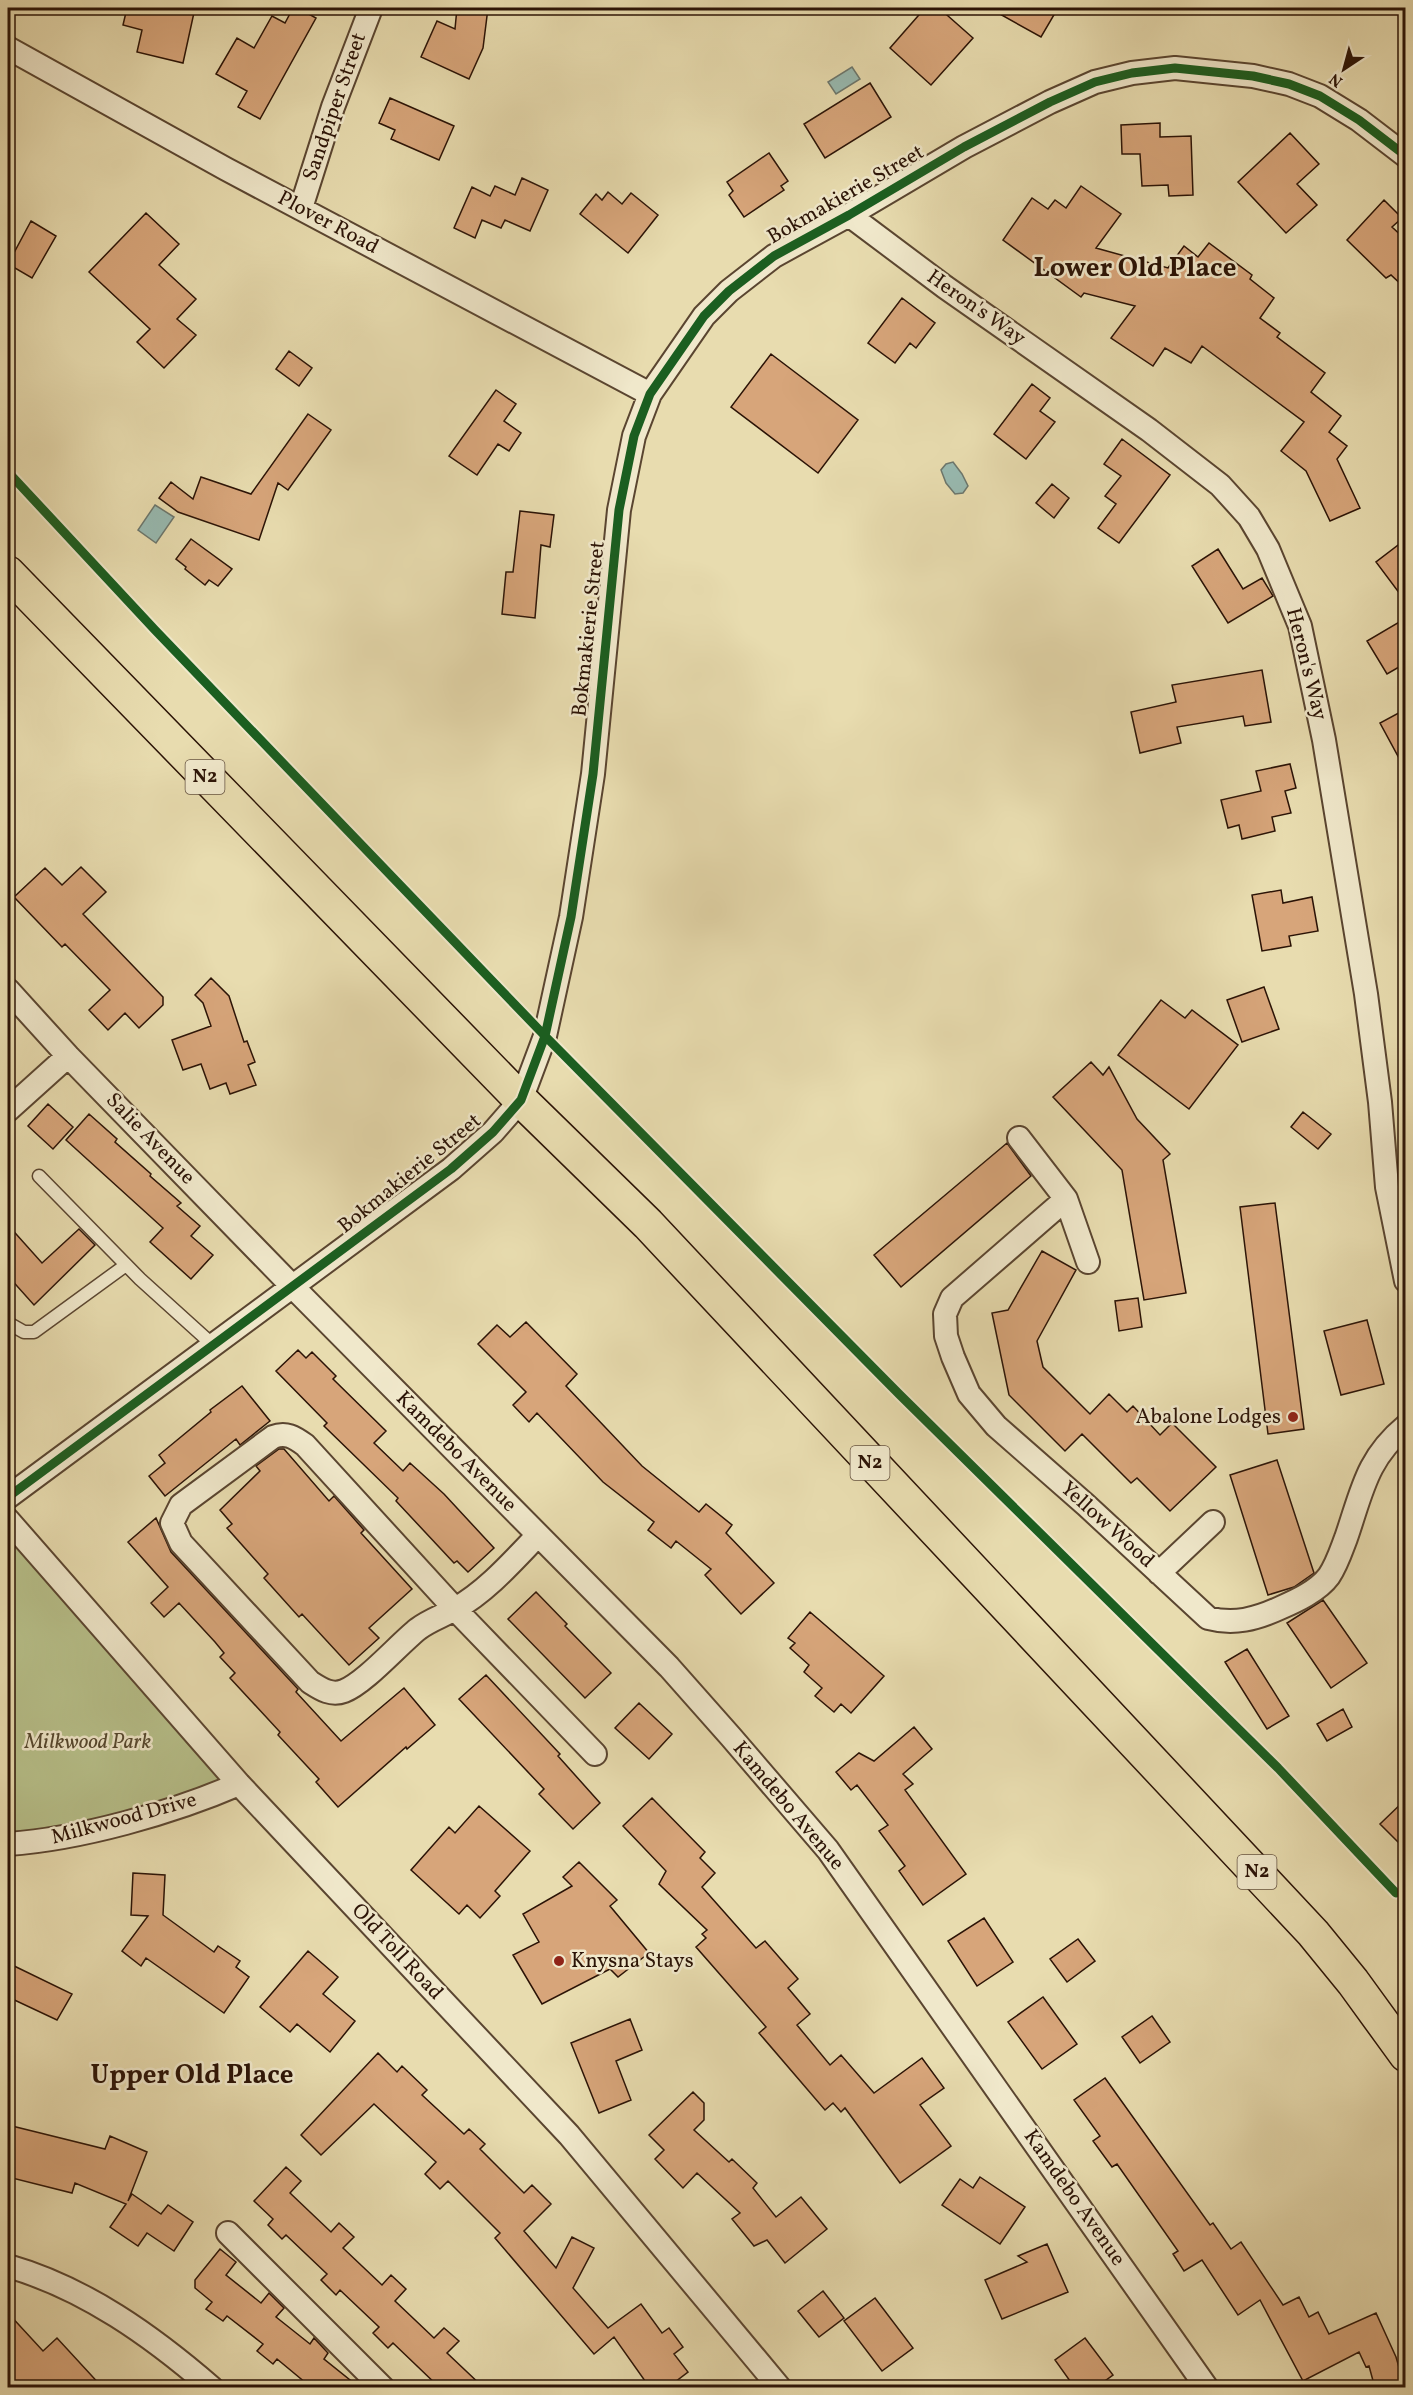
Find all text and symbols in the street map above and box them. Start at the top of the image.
street label: Sandpiper Street [296,29,374,185]
north arrow [1314,39,1374,99]
text: N [1325,67,1348,92]
street label: Bokmakierie Street [762,138,930,252]
street label: Plover Road [272,184,384,262]
district label: Lower Old Place [1034,250,1236,288]
street label: Heron's Way [921,263,1032,353]
street label: Bokmakierie Street [565,540,613,718]
street label: Heron's Way [1278,605,1334,724]
road number: N2 [186,760,224,794]
street label: Salie Avenue [99,1087,201,1191]
street label: Bokmakierie Street [332,1107,488,1241]
street label: Kamdebo Avenue [389,1385,523,1519]
place label: Abalone Lodges [1136,1403,1281,1432]
marker: Abalone Lodges [1286,1410,1300,1424]
road number: N2 [850,1446,890,1480]
street label: Yellow Wood [1054,1475,1160,1575]
park label: Milkwood Park [24,1728,151,1757]
street label: Kamdebo Avenue [725,1735,851,1877]
street label: Milkwood Drive [48,1786,200,1852]
road number: N2 [1238,1855,1276,1889]
street label: Old Toll Road [344,1897,450,2007]
place label: Knysna Stays [571,1947,694,1976]
marker: Knysna Stays [552,1954,566,1968]
district label: Upper Old Place [90,2057,294,2095]
street label: Kamdebo Avenue [1016,2124,1132,2272]

